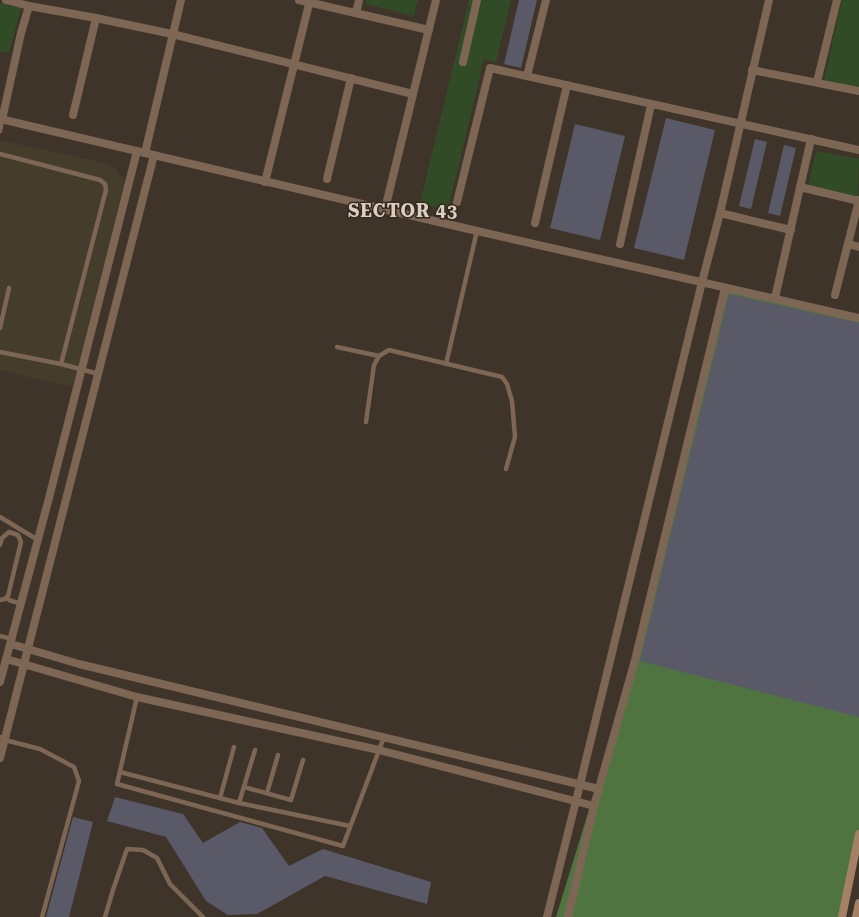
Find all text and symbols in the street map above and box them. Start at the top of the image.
district label: SECTOR 43 [348,200,458,221]

